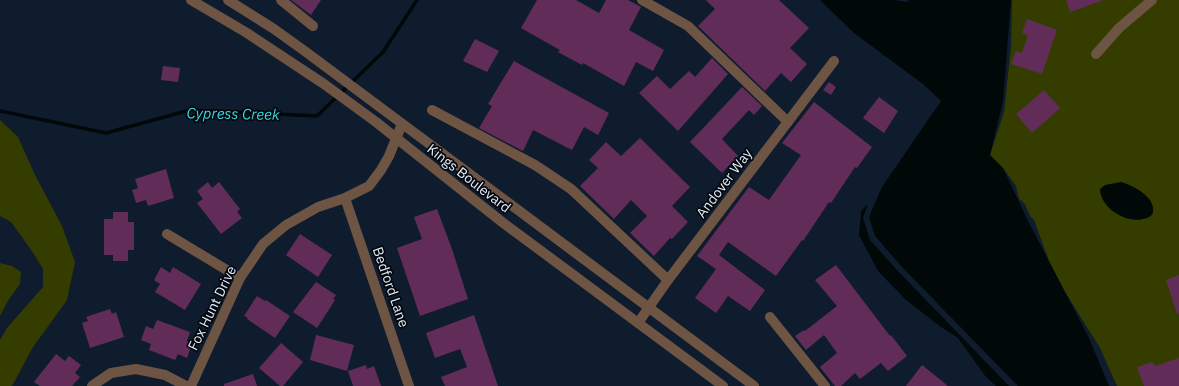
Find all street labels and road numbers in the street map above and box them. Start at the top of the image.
street label: Kings Boulevard [423,140,515,216]
street label: Andover Way [692,145,756,221]
street label: Bedford Lane [369,244,413,330]
street label: Fox Hunt Drive [184,262,240,353]

